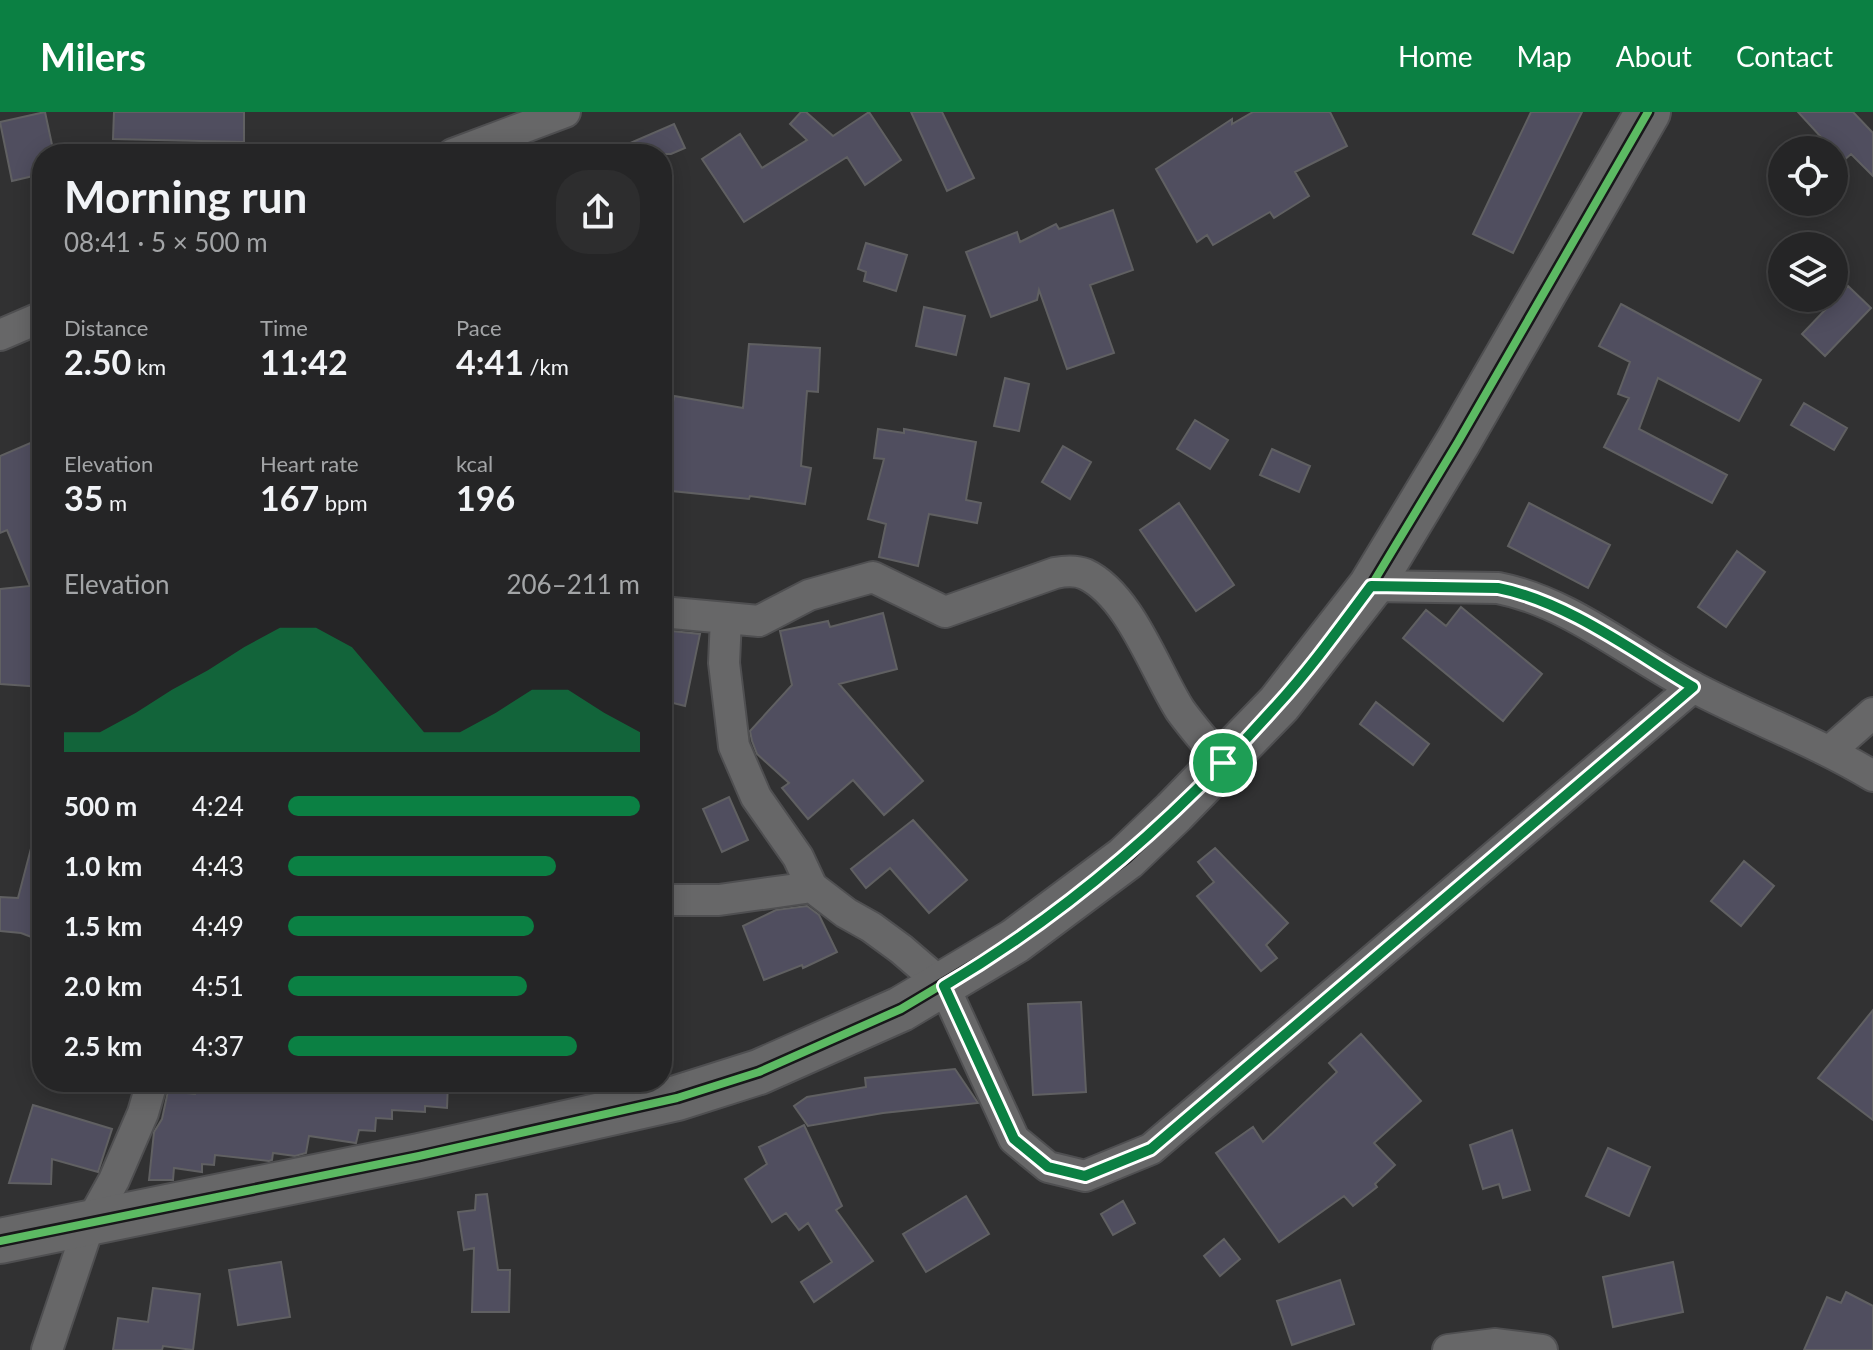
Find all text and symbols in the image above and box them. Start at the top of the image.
text: Milers [40,33,146,79]
text: Home [1398,39,1473,73]
text: Map [1517,39,1572,73]
text: About [1616,39,1692,73]
text: Contact [1736,39,1833,73]
map controls [1768,136,1848,312]
button: locate [1768,136,1848,216]
text: Morning run [64,170,307,222]
button: share [556,170,640,254]
text: 08:41 · 5 × 500 m [64,226,268,258]
button: layers [1768,232,1848,312]
text: Distance [64,314,148,341]
text: Time [260,314,308,341]
text: Pace [456,314,502,341]
text: 2.50 [64,341,131,382]
text: 11:42 [260,341,348,382]
text: 4:41 [456,341,524,382]
text: km [131,353,166,380]
text: /km [524,353,569,380]
text: Elevation [64,450,153,477]
text: Heart rate [260,450,359,477]
text: kcal [456,450,493,477]
text: 35 [64,477,103,518]
text: 167 [260,477,319,518]
text: 196 [456,477,515,518]
text: m [103,489,127,516]
text: bpm [319,489,368,516]
text: Elevation [64,568,170,600]
text: 206–211 m [506,568,640,600]
pin [1189,729,1257,797]
icon: arrive [1201,741,1245,785]
text: 500 m [64,790,137,822]
text: 4:24 [192,790,244,822]
text: 1.0 km [64,850,142,882]
text: 4:43 [192,850,244,882]
text: 1.5 km [64,910,142,942]
text: 4:49 [192,910,244,942]
text: 2.0 km [64,970,142,1002]
text: 4:51 [192,970,244,1002]
text: 2.5 km [64,1030,142,1062]
text: 4:37 [192,1030,244,1062]

